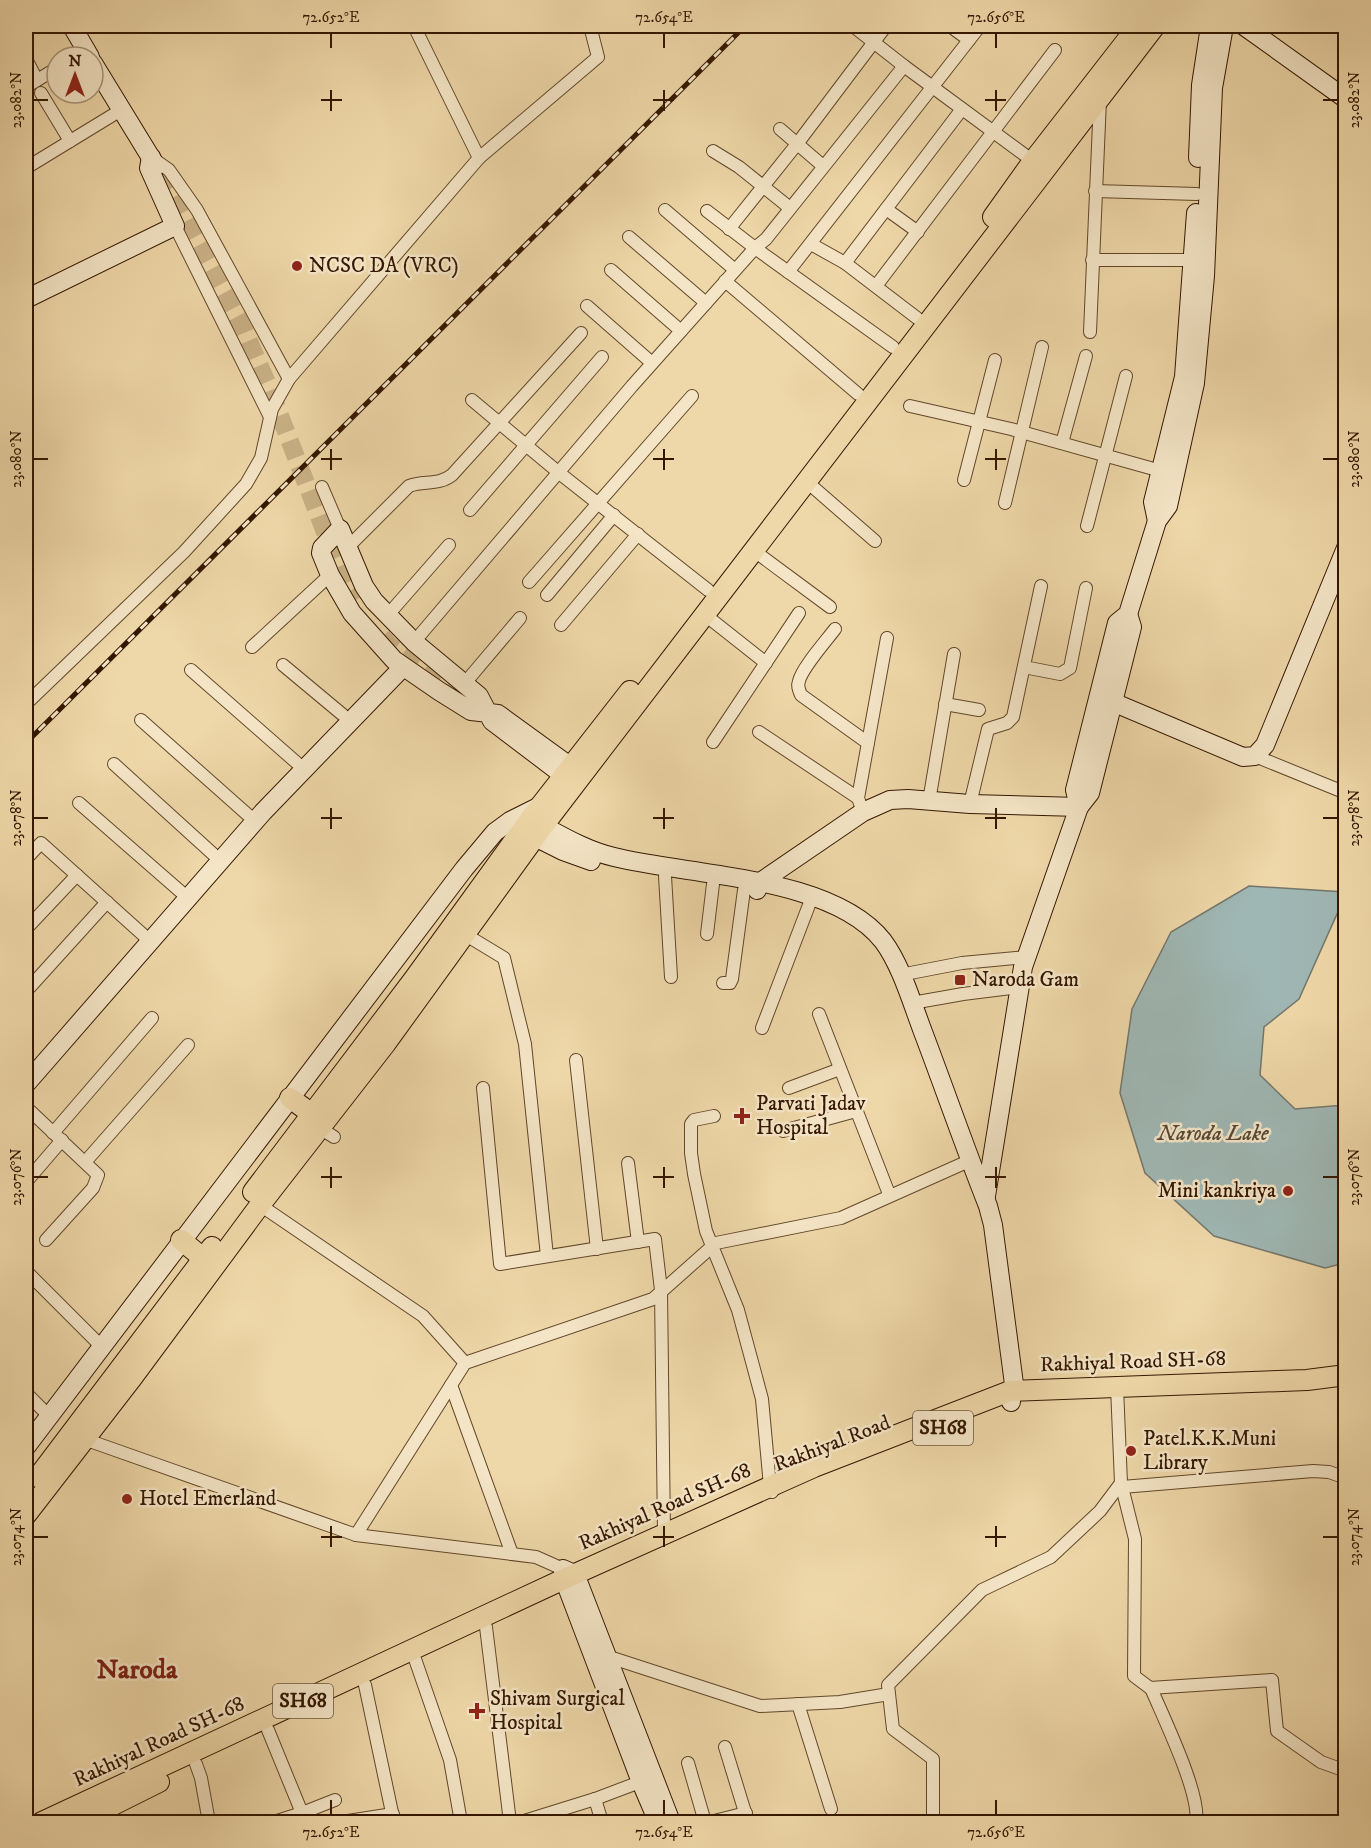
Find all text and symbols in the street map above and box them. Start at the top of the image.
text: 72.652°E [302,8,360,27]
text: 72.654°E [635,8,693,27]
text: 72.656°E [967,8,1025,27]
north arrow [45,45,105,105]
text: N [68,51,82,71]
text: 23.082°N [7,72,26,128]
text: 23.082°N [1345,72,1364,128]
place label: NCSC DA (VRC) [309,253,459,279]
marker: NCSC DA (VRC) [290,259,304,273]
text: 23.080°N [7,430,26,488]
text: 23.080°N [1345,430,1364,488]
text: 23.078°N [7,789,26,847]
text: 23.078°N [1345,789,1364,847]
place label: Naroda Gam [972,967,1079,993]
marker: Naroda Gam [953,973,967,987]
place label: Parvati Jadav Hospital [756,1091,866,1141]
marker: Parvati Jadav Hospital [733,1107,751,1125]
water label: Naroda Lake [1155,1120,1269,1147]
text: 23.076°N [7,1148,26,1206]
text: 23.076°N [1345,1148,1364,1206]
place label: Mini kankriya [1158,1178,1276,1204]
marker: Mini kankriya [1281,1184,1295,1198]
street label: Rakhiyal Road SH-68 [1040,1346,1226,1378]
street label: Rakhiyal Road [770,1410,895,1478]
road number: SH68 [913,1411,973,1445]
place label: Patel.K.K.Muni Library [1143,1426,1276,1476]
marker: Patel.K.K.Muni Library [1124,1444,1138,1458]
street label: Rakhiyal Road SH-68 [575,1457,755,1557]
place label: Hotel Emerland [139,1486,277,1512]
marker: Hotel Emerland [120,1492,134,1506]
text: 23.074°N [7,1508,26,1566]
text: 23.074°N [1345,1508,1364,1566]
district label: Naroda [96,1653,178,1687]
road number: SH68 [273,1684,333,1718]
place label: Shivam Surgical Hospital [490,1686,625,1736]
street label: Rakhiyal Road SH-68 [69,1691,249,1793]
marker: Shivam Surgical Hospital [468,1702,486,1720]
text: 72.652°E [302,1823,360,1842]
text: 72.654°E [635,1823,693,1842]
text: 72.656°E [967,1823,1025,1842]

